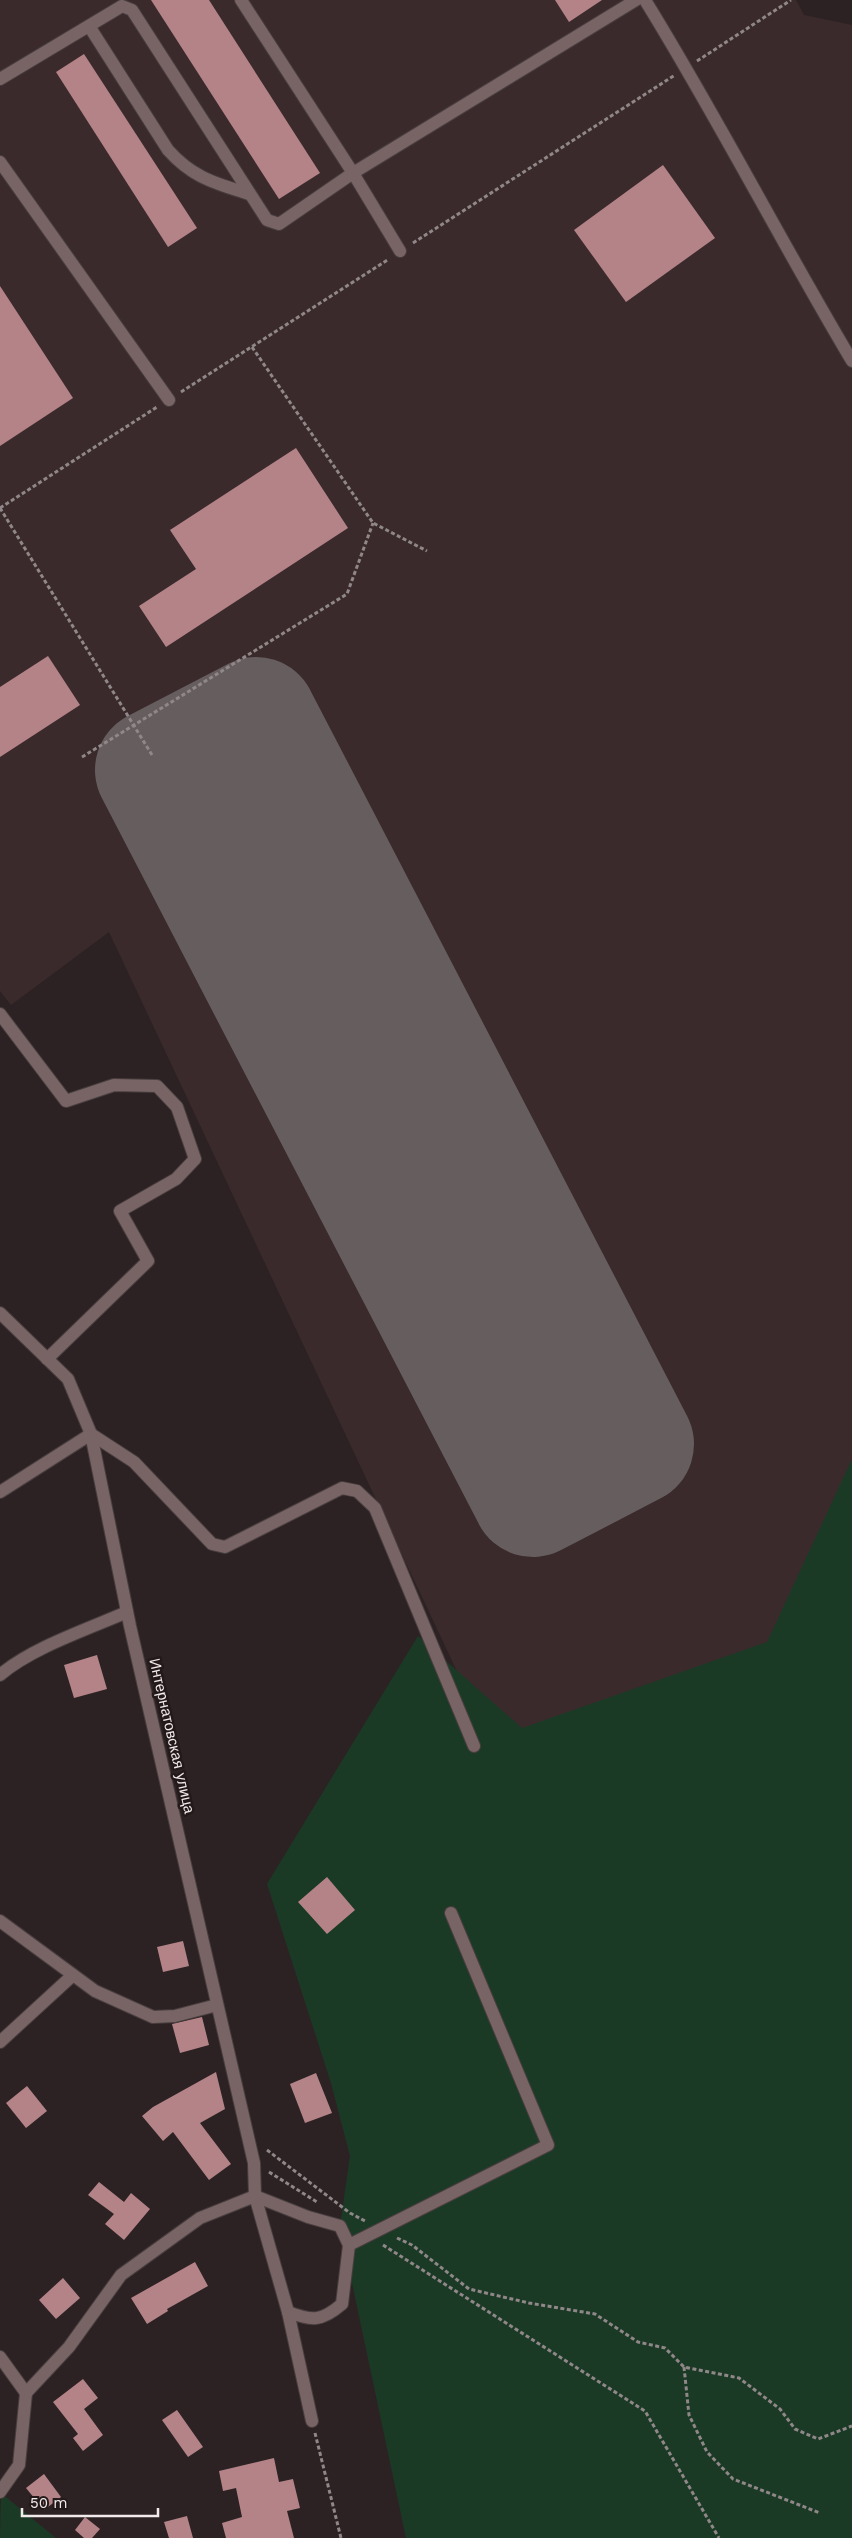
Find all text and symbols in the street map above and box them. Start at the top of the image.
street label: Интернатовская улица [145,1657,199,1816]
scale bar [22,2486,159,2518]
text: 50 m [30,2494,67,2512]

